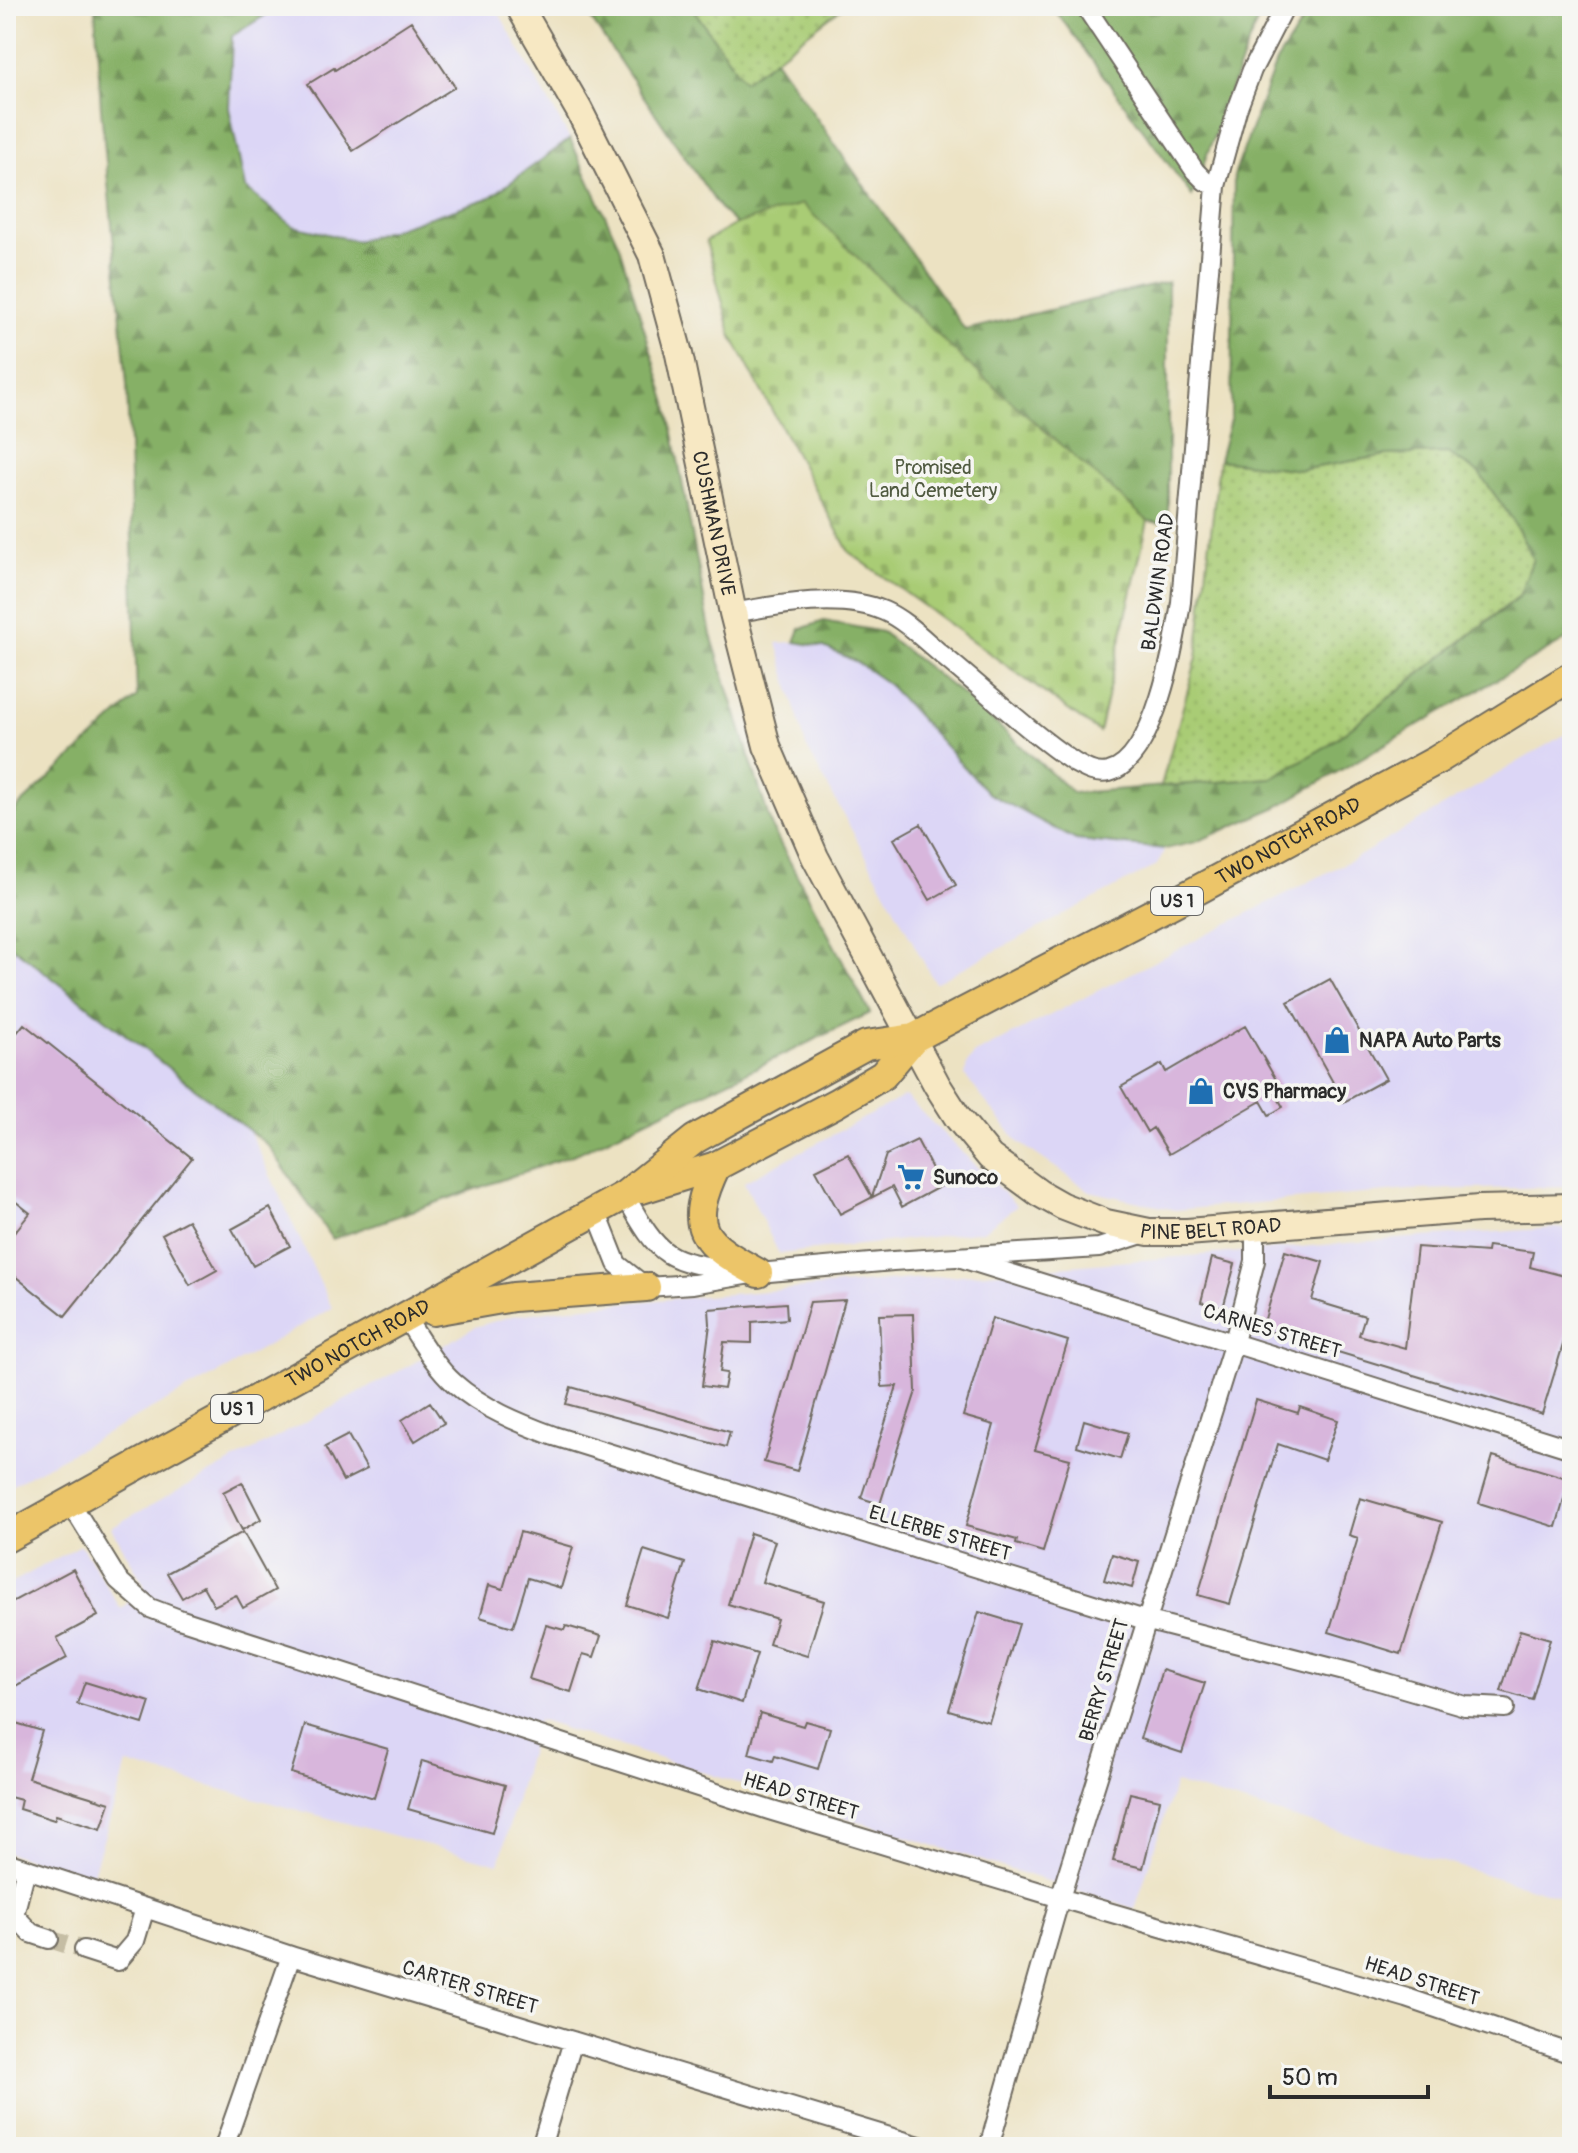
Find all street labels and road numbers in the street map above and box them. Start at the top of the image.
street label: CUSHMAN DRIVE [687,449,742,598]
street label: BALDWIN ROAD [1136,512,1180,652]
street label: TWO NOTCH ROAD [1211,791,1365,890]
road number: US 1 [1151,887,1203,915]
street label: PINE BELT ROAD [1138,1212,1282,1245]
street label: TWO NOTCH ROAD [281,1293,434,1393]
street label: CARNES STREET [1200,1298,1344,1364]
road number: US 1 [211,1395,263,1423]
street label: ELLERBE STREET [866,1500,1014,1566]
street label: BERRY STREET [1073,1616,1135,1744]
street label: HEAD STREET [740,1767,862,1825]
street label: HEAD STREET [1361,1951,1483,2011]
street label: CARTER STREET [399,1954,541,2020]

